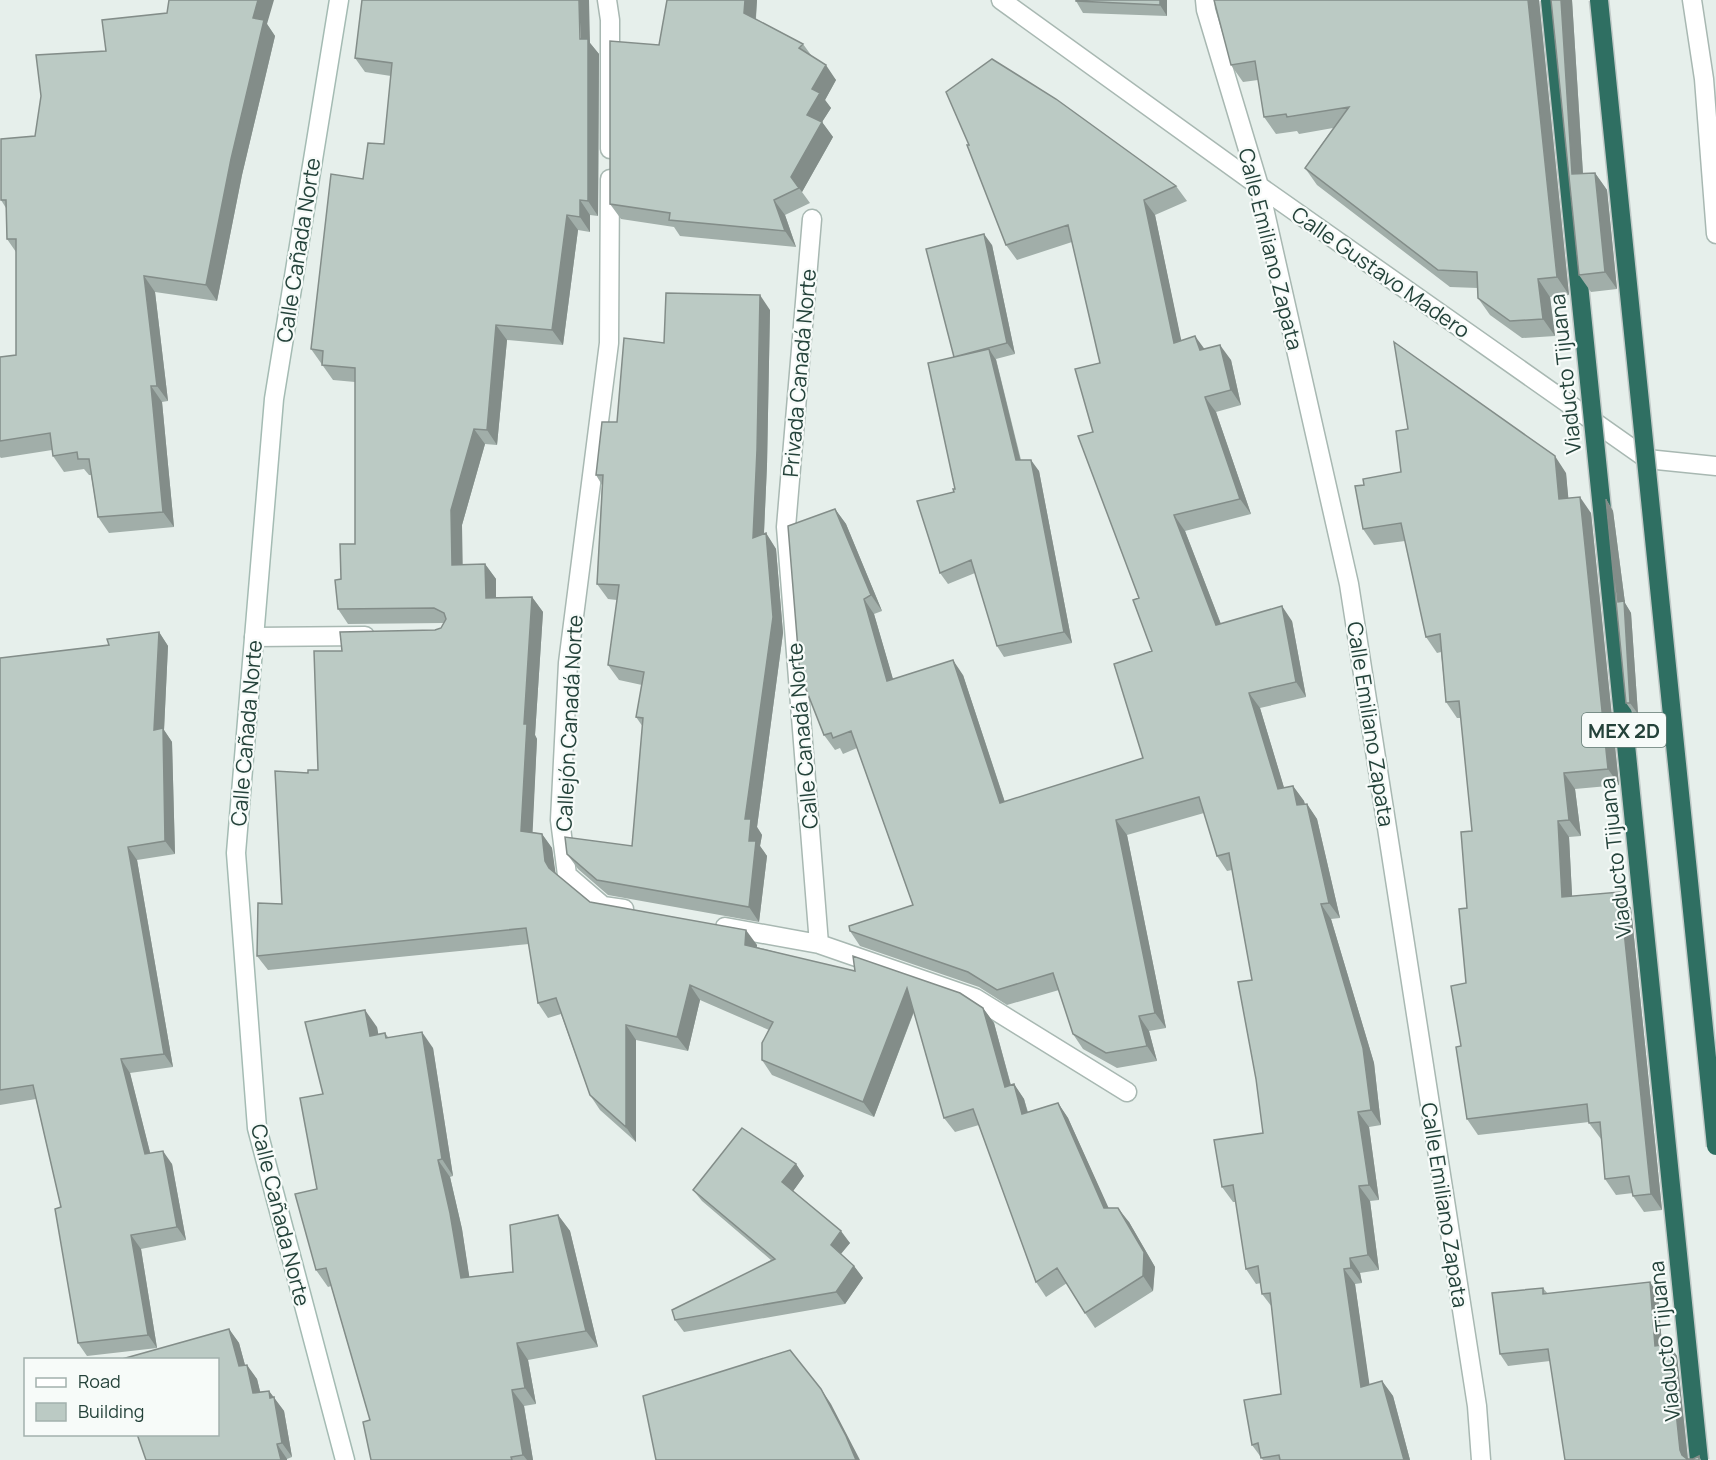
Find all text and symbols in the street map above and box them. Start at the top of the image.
street label: Calle Emiliano Zapata [1232,145,1310,353]
street label: Calle Cañada Norte [270,156,326,344]
street label: Calle Gustavo Madero [1286,200,1476,344]
street label: Privada Canadá Norte [776,268,822,478]
street label: Viaducto Tijuana [1543,293,1587,455]
street label: Callejón Canadá Norte [549,614,589,832]
street label: Calle Emiliano Zapata [1341,620,1401,828]
street label: Calle Cañada Norte [224,639,268,827]
street label: Calle Canadá Norte [780,642,824,830]
road number: MEX 2D [1582,713,1666,747]
street label: Viaducto Tijuana [1593,777,1637,939]
street label: Calle Emiliano Zapata [1415,1101,1475,1309]
street label: Calle Cañada Norte [245,1121,317,1309]
street label: Viaducto Tijuana [1642,1260,1686,1422]
legend [24,1358,219,1436]
text: Road [78,1369,121,1393]
text: Building [78,1399,144,1423]

